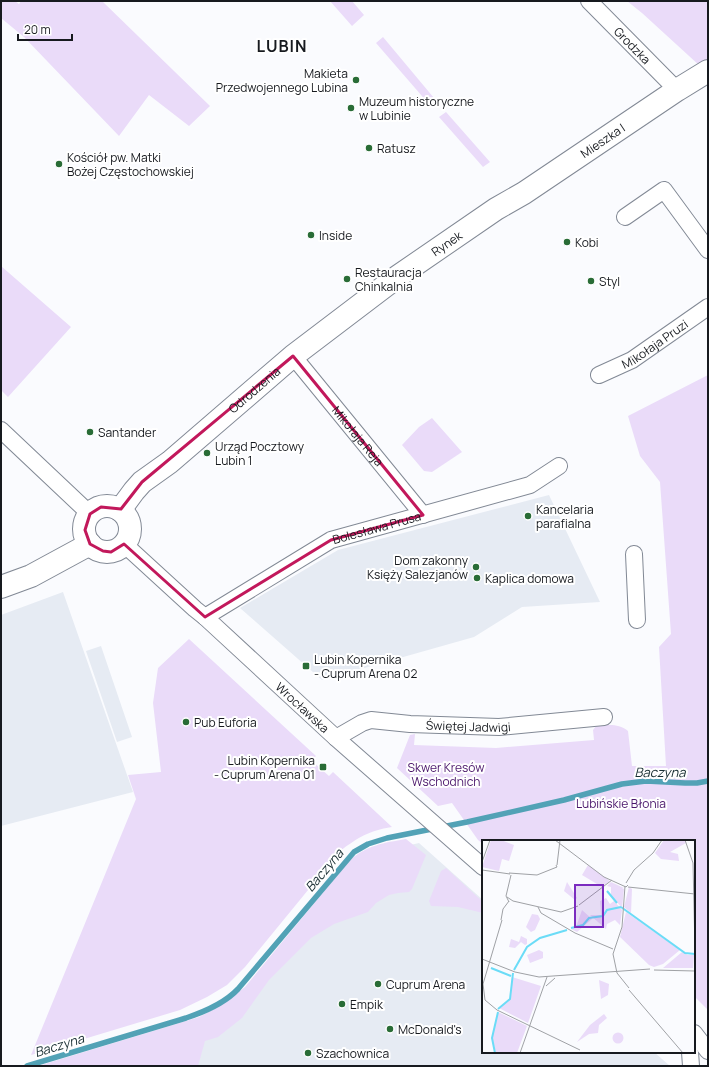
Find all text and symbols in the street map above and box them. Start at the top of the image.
scale bar [18,16,72,42]
text: 20 m [24,21,51,38]
street label: Grodzka [610,23,655,67]
district label: LUBIN [256,35,308,57]
place label: Makieta Przedwojennego Lubina [216,65,348,96]
marker: Makieta Przedwojennego Lubina [351,75,361,85]
place label: Muzeum historyczne w Lubinie [359,93,474,124]
marker: Muzeum historyczne w Lubinie [346,103,356,113]
street label: Mieszka I [577,119,628,161]
place label: Ratusz [377,140,416,157]
marker: Ratusz [364,143,374,153]
place label: Kościół pw. Matki Bożej Częstochowskiej [67,149,194,180]
marker: Kościół pw. Matki Bożej Częstochowskiej [54,159,64,169]
street label: Rynek [428,226,466,260]
place label: Inside [319,227,352,244]
marker: Inside [306,230,316,240]
place label: Kobi [575,234,599,251]
marker: Kobi [562,237,572,247]
place label: Restauracja Chinkalnia [355,264,422,295]
place label: Styl [599,273,620,290]
marker: Restauracja Chinkalnia [342,274,352,284]
marker: Styl [586,276,596,286]
street label: Mikołaja Pruzi [619,315,691,372]
street label: Odrodzenia [224,362,284,417]
street label: Mikołaja Reja [328,402,388,469]
place label: Santander [98,424,157,441]
marker: Santander [85,427,95,437]
place label: Urząd Pocztowy Lubin 1 [215,438,305,469]
marker: Urząd Pocztowy Lubin 1 [202,448,212,458]
place label: Kancelaria parafialna [536,501,594,532]
street label: Bolesława Prusa [331,507,423,548]
marker: Kancelaria parafialna [523,511,533,521]
place label: Dom zakonny Księży Salezjanów [367,552,469,583]
marker: Dom zakonny Księży Salezjanów [471,562,481,572]
place label: Kaplica domowa [485,570,574,587]
marker: Kaplica domowa [472,573,482,583]
place label: Lubin Kopernika - Cuprum Arena 02 [314,651,417,682]
marker: Lubin Kopernika - Cuprum Arena 02 [301,661,311,671]
street label: Wrocławska [272,678,333,736]
place label: Pub Euforia [194,714,257,731]
street label: Świętej Jadwigi [426,716,511,736]
marker: Pub Euforia [181,717,191,727]
place label: Lubin Kopernika - Cuprum Arena 01 [214,752,315,783]
park label: Skwer Kresów Wschodnich [408,759,484,790]
marker: Lubin Kopernika - Cuprum Arena 01 [318,762,328,772]
water label: Baczyna [635,763,686,781]
park label: Lubińskie Błonia [576,795,666,812]
inset map [482,840,695,1053]
water label: Baczyna [301,844,348,895]
place label: Cuprum Arena [386,976,465,993]
marker: Cuprum Arena [373,979,383,989]
place label: Empik [350,996,384,1013]
marker: Empik [337,999,347,1009]
place label: McDonald's [398,1021,462,1038]
marker: McDonald's [385,1024,395,1034]
water label: Baczyna [32,1029,87,1061]
place label: Szachownica [316,1045,389,1062]
marker: Szachownica [303,1048,313,1058]

